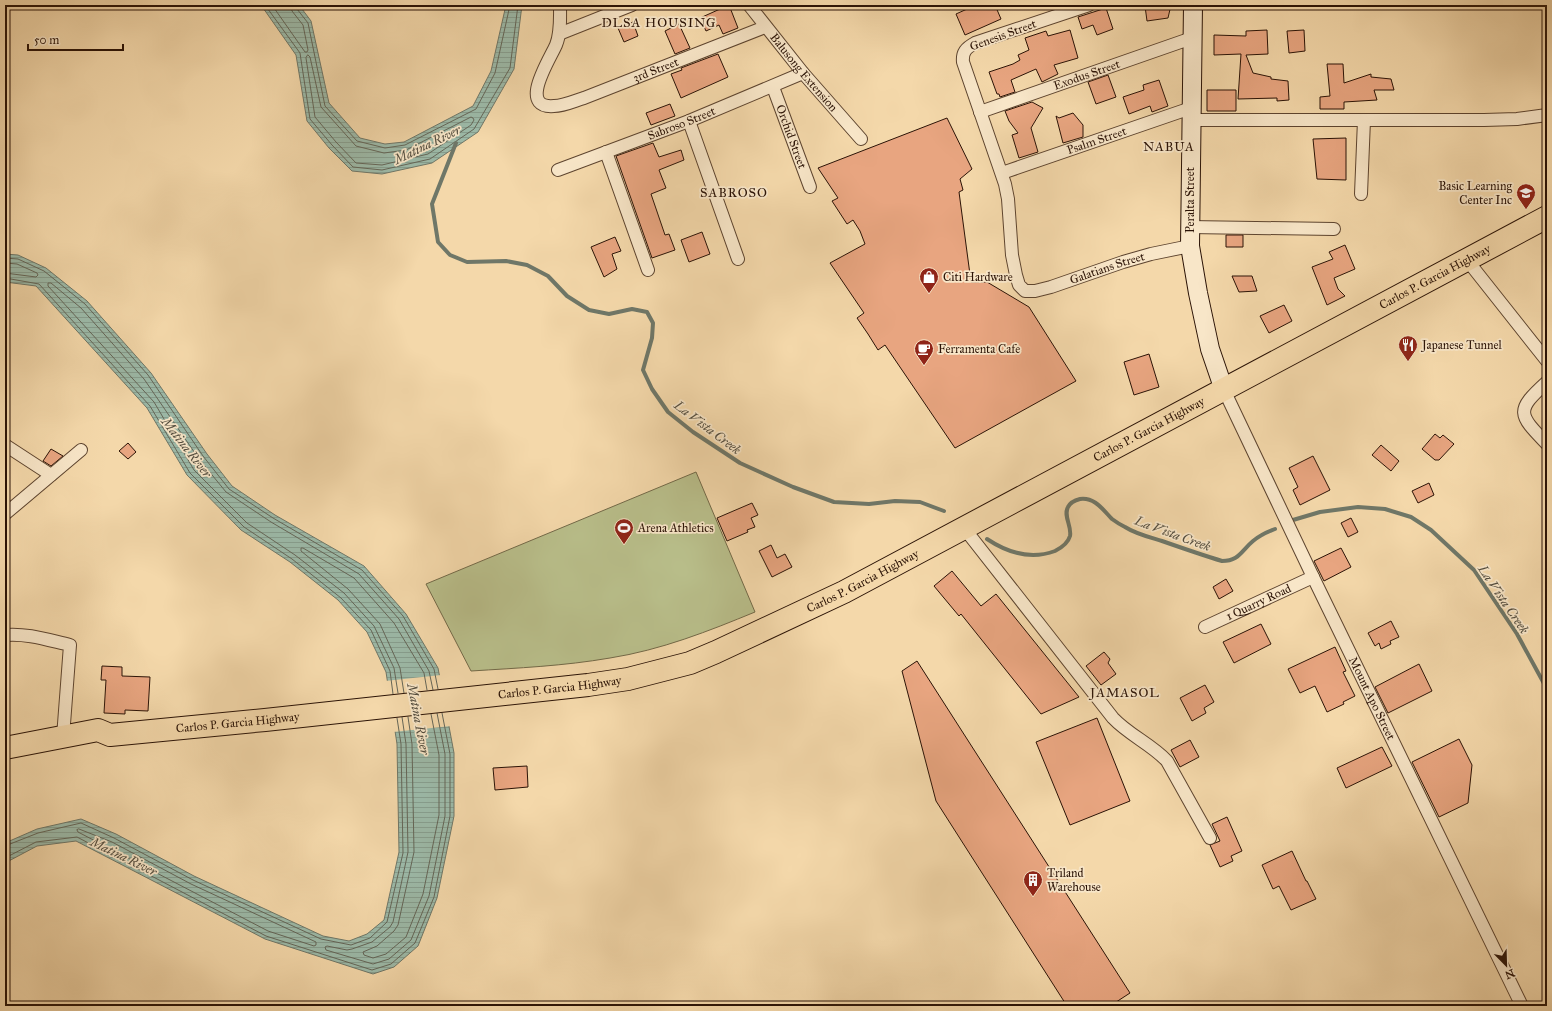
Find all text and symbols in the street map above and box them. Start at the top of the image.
district label: DLSA HOUSING [601,15,717,31]
street label: Genesis Street [968,16,1039,54]
scale bar [28,26,123,52]
street label: Balusong Extension [767,30,841,115]
text: 50 m [34,33,59,47]
street label: 3rd Street [631,54,681,85]
street label: Exodus Street [1052,56,1122,93]
street label: Sabroso Street [646,103,718,143]
street label: Orchid Street [773,103,810,171]
water label: Matina River [390,122,464,169]
street label: Psalm Street [1065,124,1129,157]
district label: NABUA [1143,139,1195,155]
street label: Peralta Street [1183,166,1197,233]
place label: Basic Learning Center Inc [1438,179,1512,207]
school or university icon: Basic Learning Center Inc [1515,182,1537,210]
district label: SABROSO [700,185,768,201]
street label: Carlos P. Garcia Highway [1377,241,1493,312]
street label: Galatians Street [1068,249,1147,287]
shop icon: Citi Hardware [918,266,940,294]
place label: Citi Hardware [943,270,1013,284]
restaurant icon: Japanese Tunnel [1397,334,1419,362]
cafe icon: Ferramenta Cafe [913,338,935,366]
place label: Japanese Tunnel [1420,338,1503,353]
place label: Ferramenta Cafe [938,342,1020,356]
street label: Carlos P. Garcia Highway [1091,394,1207,465]
water label: La Vista Creek [670,397,744,458]
water label: Matina River [156,413,215,481]
water label: La Vista Creek [1132,512,1213,555]
sports icon: Arena Athletics [613,517,635,545]
place label: Arena Athletics [637,521,714,535]
street label: Carlos P. Garcia Highway [804,546,921,616]
water label: La Vista Creek [1474,561,1532,637]
street label: 1 Quarry Road [1224,581,1293,623]
street label: Mount Apo Street [1346,654,1399,743]
street label: Carlos P. Garcia Highway [497,673,623,702]
water label: Matina River [403,680,433,757]
district label: JAMASOL [1088,685,1160,701]
street label: Carlos P. Garcia Highway [175,709,301,736]
water label: Matina River [86,833,160,880]
place label: Triland Warehouse [1047,866,1101,894]
building icon: Triland Warehouse [1022,869,1044,897]
north arrow [1486,945,1526,985]
text: N [1502,966,1517,982]

